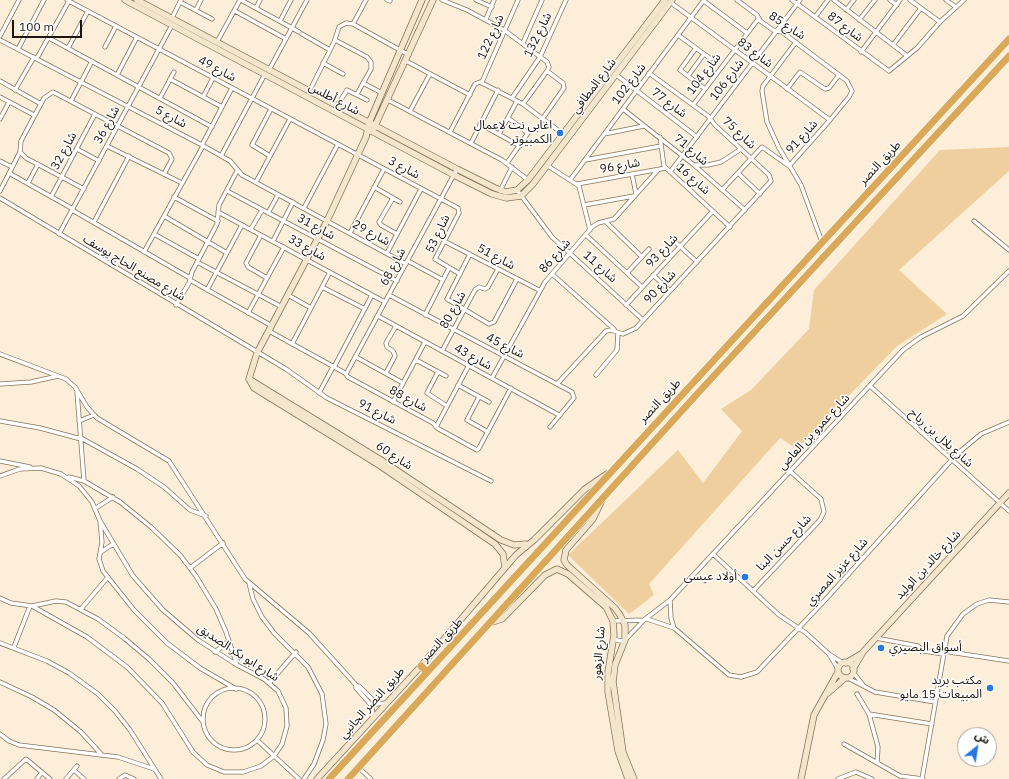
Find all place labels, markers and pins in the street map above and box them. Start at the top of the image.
place label: اغابى نت لاعمال الكمبيوتر [474,119,552,147]
marker: اغابى نت لاعمال الكمبيوتر [555,128,565,138]
place label: أولاد عيسى [684,570,737,584]
marker: أولاد عيسى [740,572,750,582]
place label: أسواق البصيري [889,641,962,655]
marker: أسواق البصيري [876,643,886,653]
place label: مكتب بريد المبيعات 15 مايو [900,674,982,702]
marker: مكتب بريد المبيعات 15 مايو [985,683,995,693]

